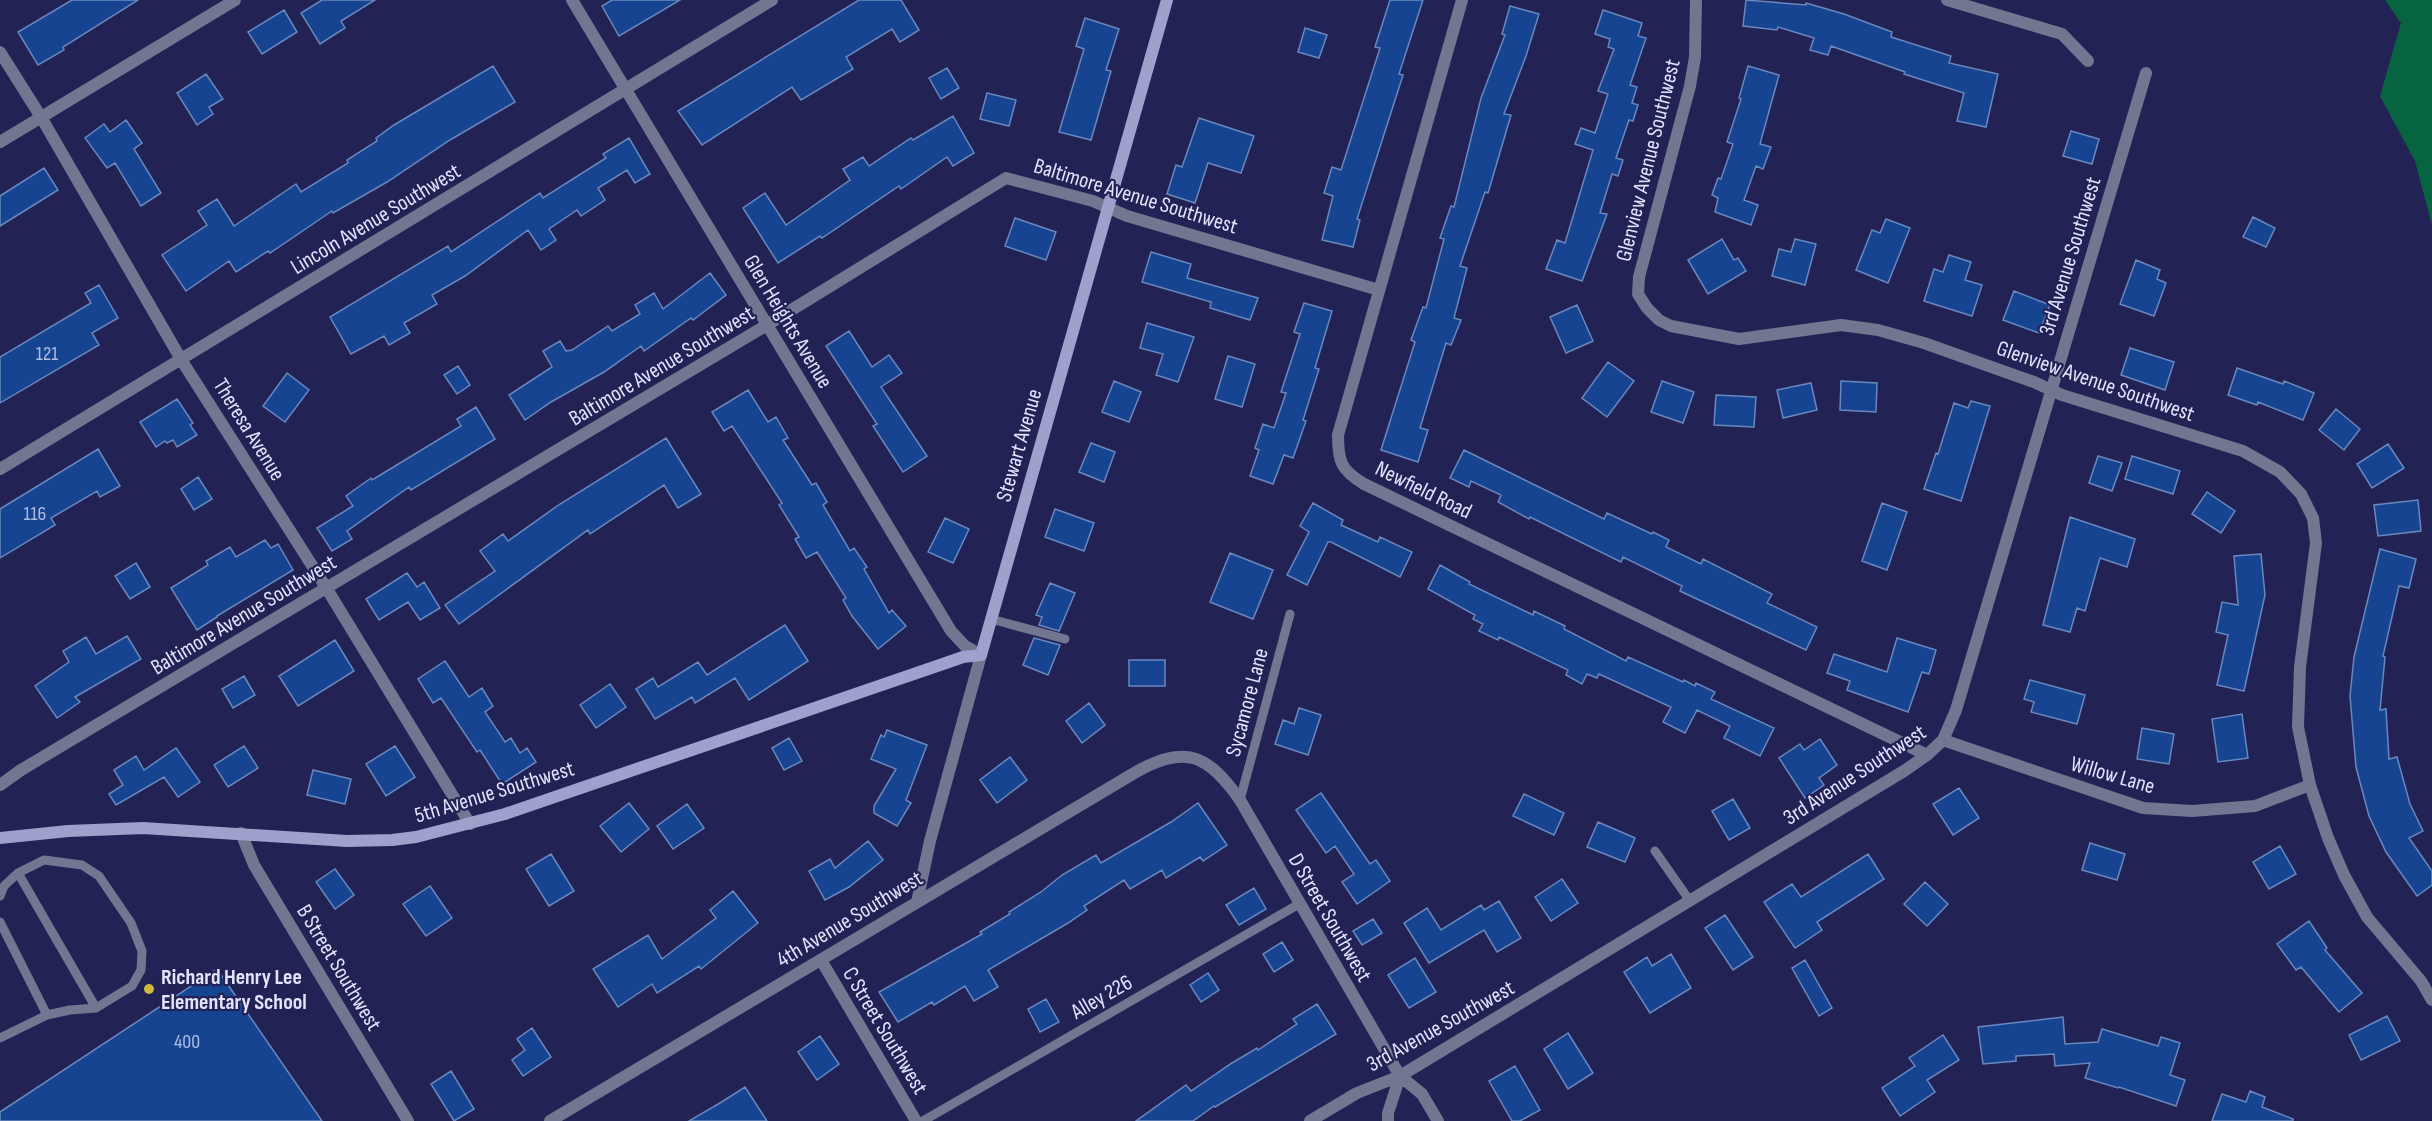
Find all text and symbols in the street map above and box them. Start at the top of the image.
street label: Glenview Avenue Southwest [1610,56,1687,264]
street label: Baltimore Avenue Southwest [1030,153,1241,240]
street label: Lincoln Avenue Southwest [286,158,466,281]
street label: 3rd Avenue Southwest [2033,173,2108,339]
street label: Glen Heights Avenue [737,250,838,393]
street label: Baltimore Avenue Southwest [564,300,760,432]
street label: Glenview Avenue Southwest [1993,335,2198,428]
house number: 121 [36,342,58,366]
street label: Theresa Avenue [207,374,291,486]
street label: Stewart Avenue [990,386,1048,505]
street label: Newfield Road [1371,455,1476,525]
house number: 116 [24,502,46,526]
street label: Baltimore Avenue Southwest [146,549,342,681]
street label: Sycamore Lane [1220,645,1275,760]
street label: 3rd Avenue Southwest [1778,719,1931,831]
street label: Willow Lane [2067,751,2158,800]
street label: 5th Avenue Southwest [411,755,578,830]
street label: D Street Southwest [1282,849,1377,987]
street label: 4th Avenue Southwest [772,865,928,974]
street label: B Street Southwest [290,900,387,1036]
street label: C Street Southwest [836,962,933,1100]
place label: Richard Henry Lee Elementary School [161,964,307,1016]
street label: Alley 226 [1065,969,1137,1026]
street label: 3rd Avenue Southwest [1362,974,1520,1078]
marker: Richard Henry Lee Elementary School [142,982,156,996]
house number: 400 [174,1030,200,1054]

